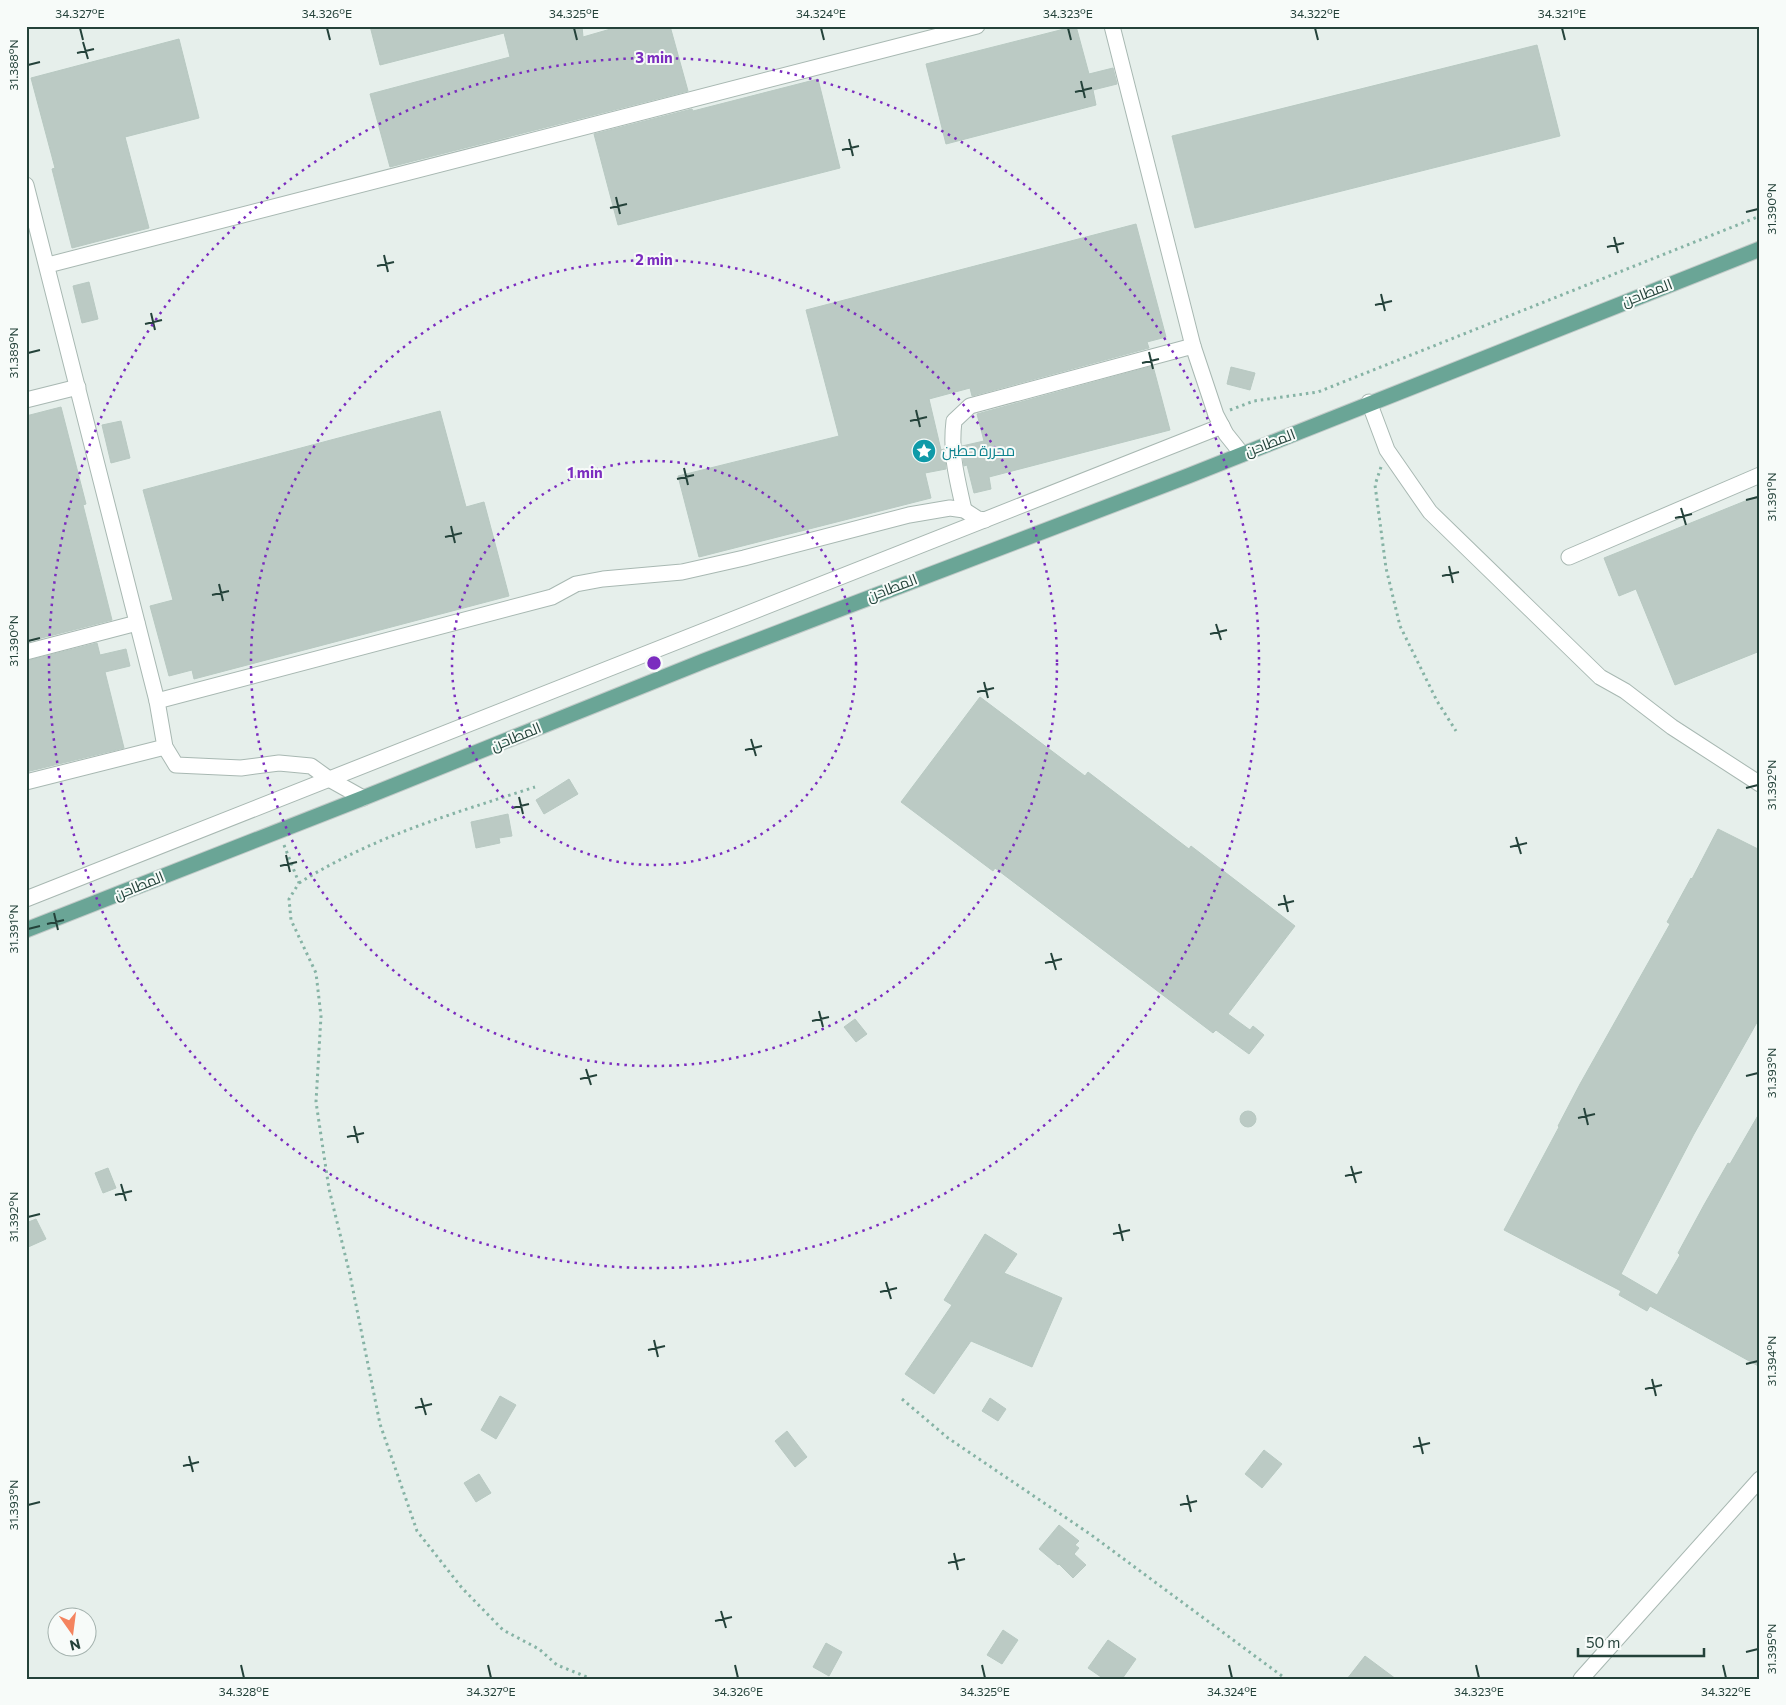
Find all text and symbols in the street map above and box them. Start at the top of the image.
text: 34.327°E [55,6,105,20]
text: 34.326°E [302,6,352,20]
text: 34.325°E [549,6,599,20]
text: 34.324°E [796,6,846,20]
text: 34.323°E [1043,6,1093,20]
text: 34.322°E [1290,6,1340,20]
text: 34.321°E [1538,6,1586,20]
text: 31.388°N [6,40,20,90]
text: 3 min [635,48,673,66]
text: 31.390°N [1764,183,1778,235]
text: 2 min [635,250,673,268]
street label: المطاحن [1619,274,1675,312]
text: 31.389°N [6,328,20,378]
street label: المطاحن [1242,424,1298,462]
place icon: محررة حطين [911,438,937,464]
place label: محررة حطين [942,441,1015,461]
text: 1 min [567,463,603,481]
text: 31.391°N [1764,473,1778,521]
street label: المطاحن [864,569,920,607]
text: 31.390°N [6,615,20,667]
centre of rings [645,654,663,672]
street label: المطاحن [488,718,544,756]
text: 31.392°N [1764,760,1778,810]
street label: المطاحن [111,867,167,905]
text: 31.391°N [6,905,20,953]
text: 31.393°N [1764,1048,1778,1098]
text: 31.392°N [6,1192,20,1242]
text: 31.394°N [1764,1336,1778,1386]
text: 31.393°N [6,1480,20,1530]
north arrow [48,1608,98,1658]
text: 31.395°N [1764,1624,1778,1674]
scale bar [1578,1625,1705,1657]
text: 50 m [1586,1633,1620,1651]
text: N [68,1636,82,1655]
text: 34.328°E [219,1684,269,1698]
text: 34.327°E [466,1684,516,1698]
text: 34.326°E [713,1684,763,1698]
text: 34.325°E [960,1684,1010,1698]
text: 34.324°E [1207,1684,1257,1698]
text: 34.323°E [1454,1684,1504,1698]
text: 34.322°E [1701,1684,1751,1698]

